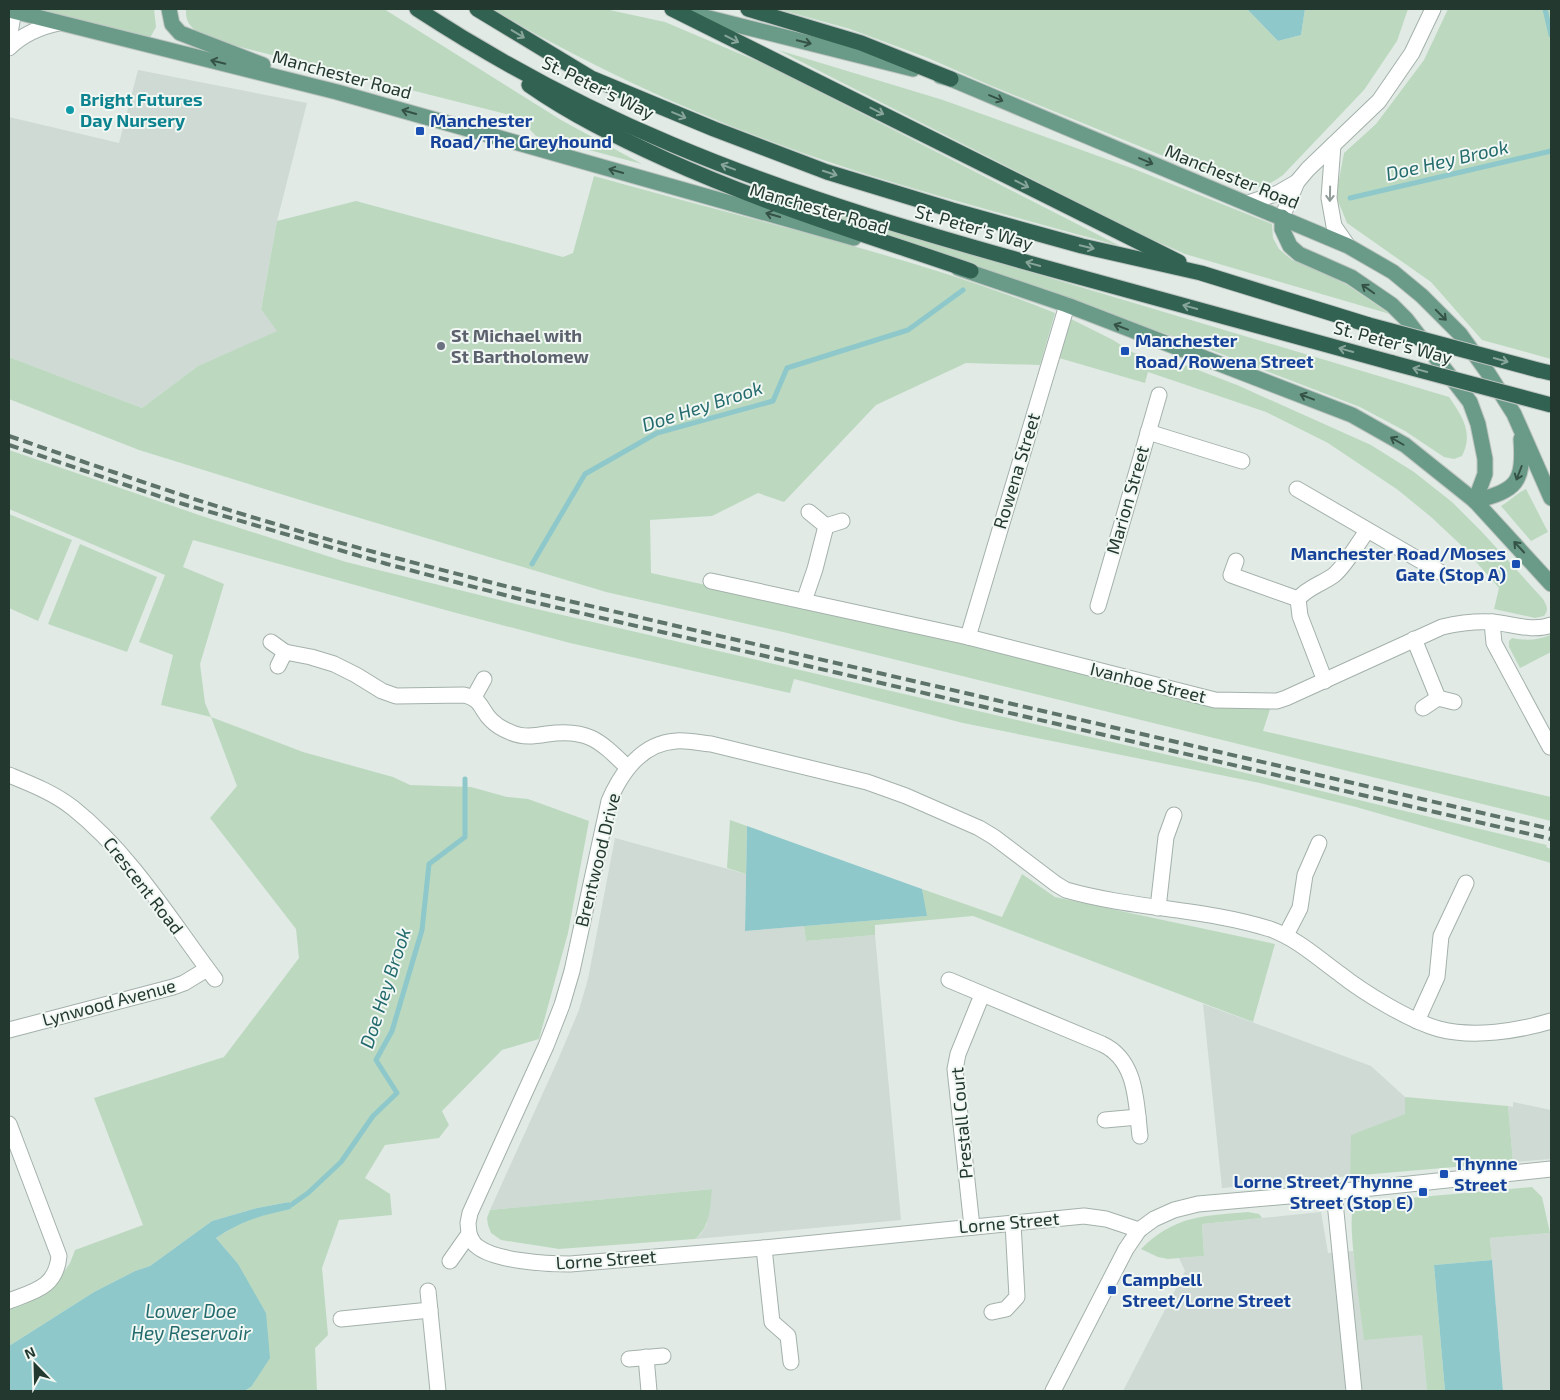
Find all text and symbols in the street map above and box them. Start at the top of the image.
one-way arrow [511,29,525,39]
one-way arrow [724,34,739,44]
one-way arrow [796,38,812,47]
street label: Manchester Road [270,45,414,103]
street label: St. Peter's Way [539,51,658,124]
one-way arrow [211,57,227,66]
place label: Bright Futures Day Nursery [80,88,203,131]
one-way arrow [988,93,1003,103]
marker: Bright Futures Day Nursery [64,104,76,116]
one-way arrow [402,107,418,117]
one-way arrow [869,107,884,116]
place label: Manchester Road/The Greyhound [430,109,612,152]
one-way arrow [671,111,686,120]
marker: Manchester Road/The Greyhound [414,125,426,137]
water label: Doe Hey Brook [1383,134,1511,186]
street label: Manchester Road [1162,139,1303,213]
one-way arrow [1138,158,1153,167]
one-way arrow [721,162,736,171]
one-way arrow [609,166,625,176]
one-way arrow [822,168,838,178]
street label: Manchester Road [747,178,891,238]
one-way arrow [1014,180,1029,189]
one-way arrow [1325,186,1335,202]
street label: St. Peter's Way [913,200,1036,255]
one-way arrow [765,210,781,220]
one-way arrow [1079,243,1095,252]
one-way arrow [1025,259,1041,268]
one-way arrow [1362,283,1375,294]
one-way arrow [1182,302,1198,311]
one-way arrow [1435,309,1447,321]
street label: St. Peter's Way [1332,316,1455,369]
one-way arrow [1114,322,1130,331]
place label: St Michael with St Bartholomew [451,324,590,367]
place label: Manchester Road/Rowena Street [1135,329,1314,372]
marker: St Michael with St Bartholomew [435,340,447,352]
marker: Manchester Road/Rowena Street [1119,345,1131,357]
one-way arrow [1339,345,1355,354]
one-way arrow [1493,356,1509,365]
one-way arrow [1412,365,1428,374]
water label: Doe Hey Brook [639,375,765,437]
one-way arrow [1299,392,1315,401]
street label: Rowena Street [988,410,1044,531]
one-way arrow [1390,435,1404,445]
street label: Marion Street [1101,443,1153,557]
one-way arrow [1514,465,1523,480]
one-way arrow [1513,541,1525,554]
place label: Manchester Road/Moses Gate (Stop A) [1291,542,1506,585]
marker: Manchester Road/Moses Gate (Stop A) [1510,558,1522,570]
street label: Ivanhoe Street [1088,657,1209,707]
street label: Brentwood Drive [570,790,624,929]
street label: Crescent Road [99,832,189,938]
water label: Doe Hey Brook [354,925,416,1051]
street label: Lynwood Avenue [40,974,178,1030]
street label: Prestall Court [945,1066,977,1180]
place label: Thynne Street [1454,1152,1518,1195]
marker: Thynne Street [1438,1168,1450,1180]
place label: Lorne Street/Thynne Street (Stop E) [1234,1170,1413,1213]
marker: Lorne Street/Thynne Street (Stop E) [1417,1186,1429,1198]
street label: Lorne Street [958,1207,1060,1237]
street label: Lorne Street [555,1245,657,1273]
place label: Campbell Street/Lorne Street [1122,1268,1292,1311]
marker: Campbell Street/Lorne Street [1106,1284,1118,1296]
water label: Lower Doe Hey Reservoir [131,1299,251,1345]
north arrow [10,1340,60,1390]
text: N [22,1343,38,1362]

